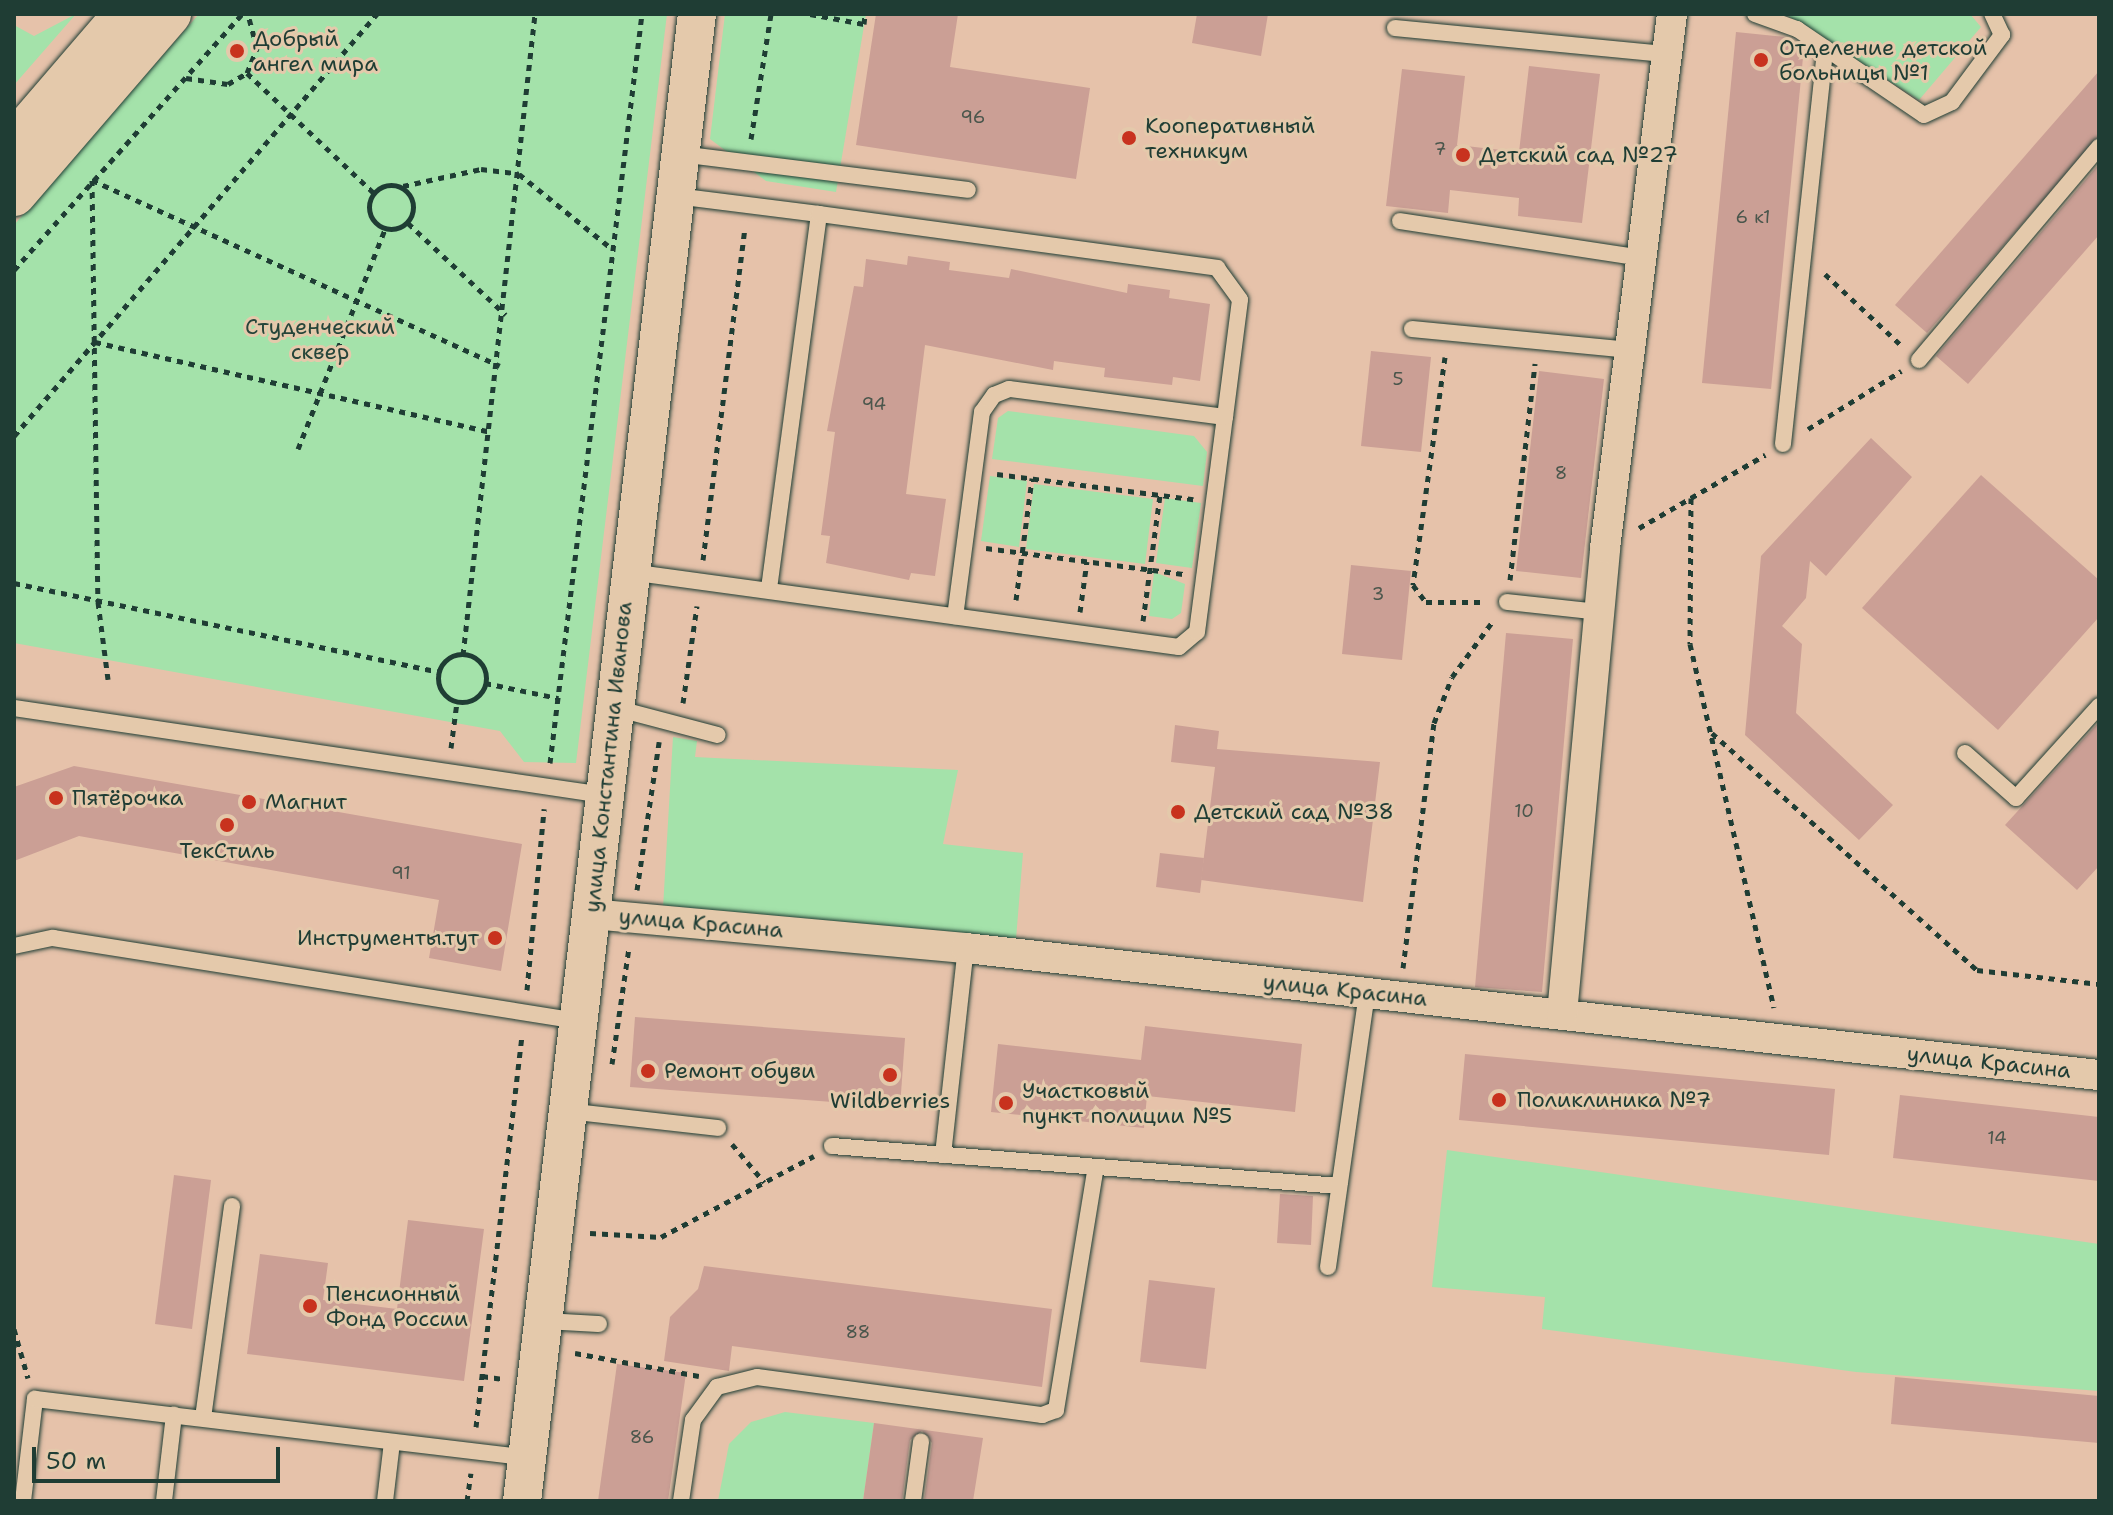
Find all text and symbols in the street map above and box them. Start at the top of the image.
place label: Добрый ангел мира [253,25,378,76]
place label: Отделение детской больницы №1 [1779,34,1987,86]
marker: Добрый ангел мира [228,42,246,60]
marker: Отделение детской больницы №1 [1750,49,1772,71]
house number: 96 [961,106,985,128]
place label: Кооперативный техникум [1145,112,1315,164]
marker: Кооперативный техникум [1120,129,1138,147]
house number: 7 [1434,138,1446,160]
place label: Детский сад №27 [1479,142,1678,168]
marker: Детский сад №27 [1454,146,1472,164]
house number: 6 к1 [1736,206,1770,228]
park label: Студенческий сквер [245,313,395,364]
house number: 5 [1392,368,1404,390]
house number: 94 [862,393,886,415]
house number: 8 [1555,462,1567,484]
house number: 3 [1372,583,1384,605]
street label: улица Константина Иванова [579,600,637,914]
place label: Пятёрочка [72,785,183,811]
marker: Пятёрочка [47,789,65,807]
place label: Магнит [265,789,347,815]
marker: Магнит [240,793,258,811]
place label: Детский сад №38 [1194,799,1394,825]
house number: 10 [1514,800,1534,822]
marker: Детский сад №38 [1169,803,1187,821]
marker: ТекСтиль [218,816,236,834]
place label: ТекСтиль [179,838,275,864]
house number: 91 [391,862,411,884]
street label: улица Красина [618,903,784,943]
place label: Инструменты.тут [297,925,479,951]
marker: Инструменты.тут [486,929,504,947]
street label: улица Красина [1262,968,1428,1012]
street label: улица Красина [1906,1040,2072,1084]
place label: Ремонт обуви [664,1058,815,1084]
marker: Ремонт обуви [639,1062,657,1080]
marker: Wildberries [881,1066,899,1084]
place label: Участковый пункт полиции №5 [1022,1077,1232,1128]
place label: Поликлиника №7 [1517,1087,1711,1113]
place label: Wildberries [830,1088,950,1114]
marker: Поликлиника №7 [1488,1089,1510,1111]
marker: Участковый пункт полиции №5 [997,1094,1015,1112]
house number: 14 [1987,1127,2007,1149]
place label: Пенсионный Фонд России [326,1280,468,1332]
marker: Пенсионный Фонд России [301,1297,319,1315]
house number: 88 [846,1321,870,1343]
house number: 86 [630,1426,654,1448]
scale bar [36,1431,284,1481]
text: 50 m [46,1445,106,1477]

